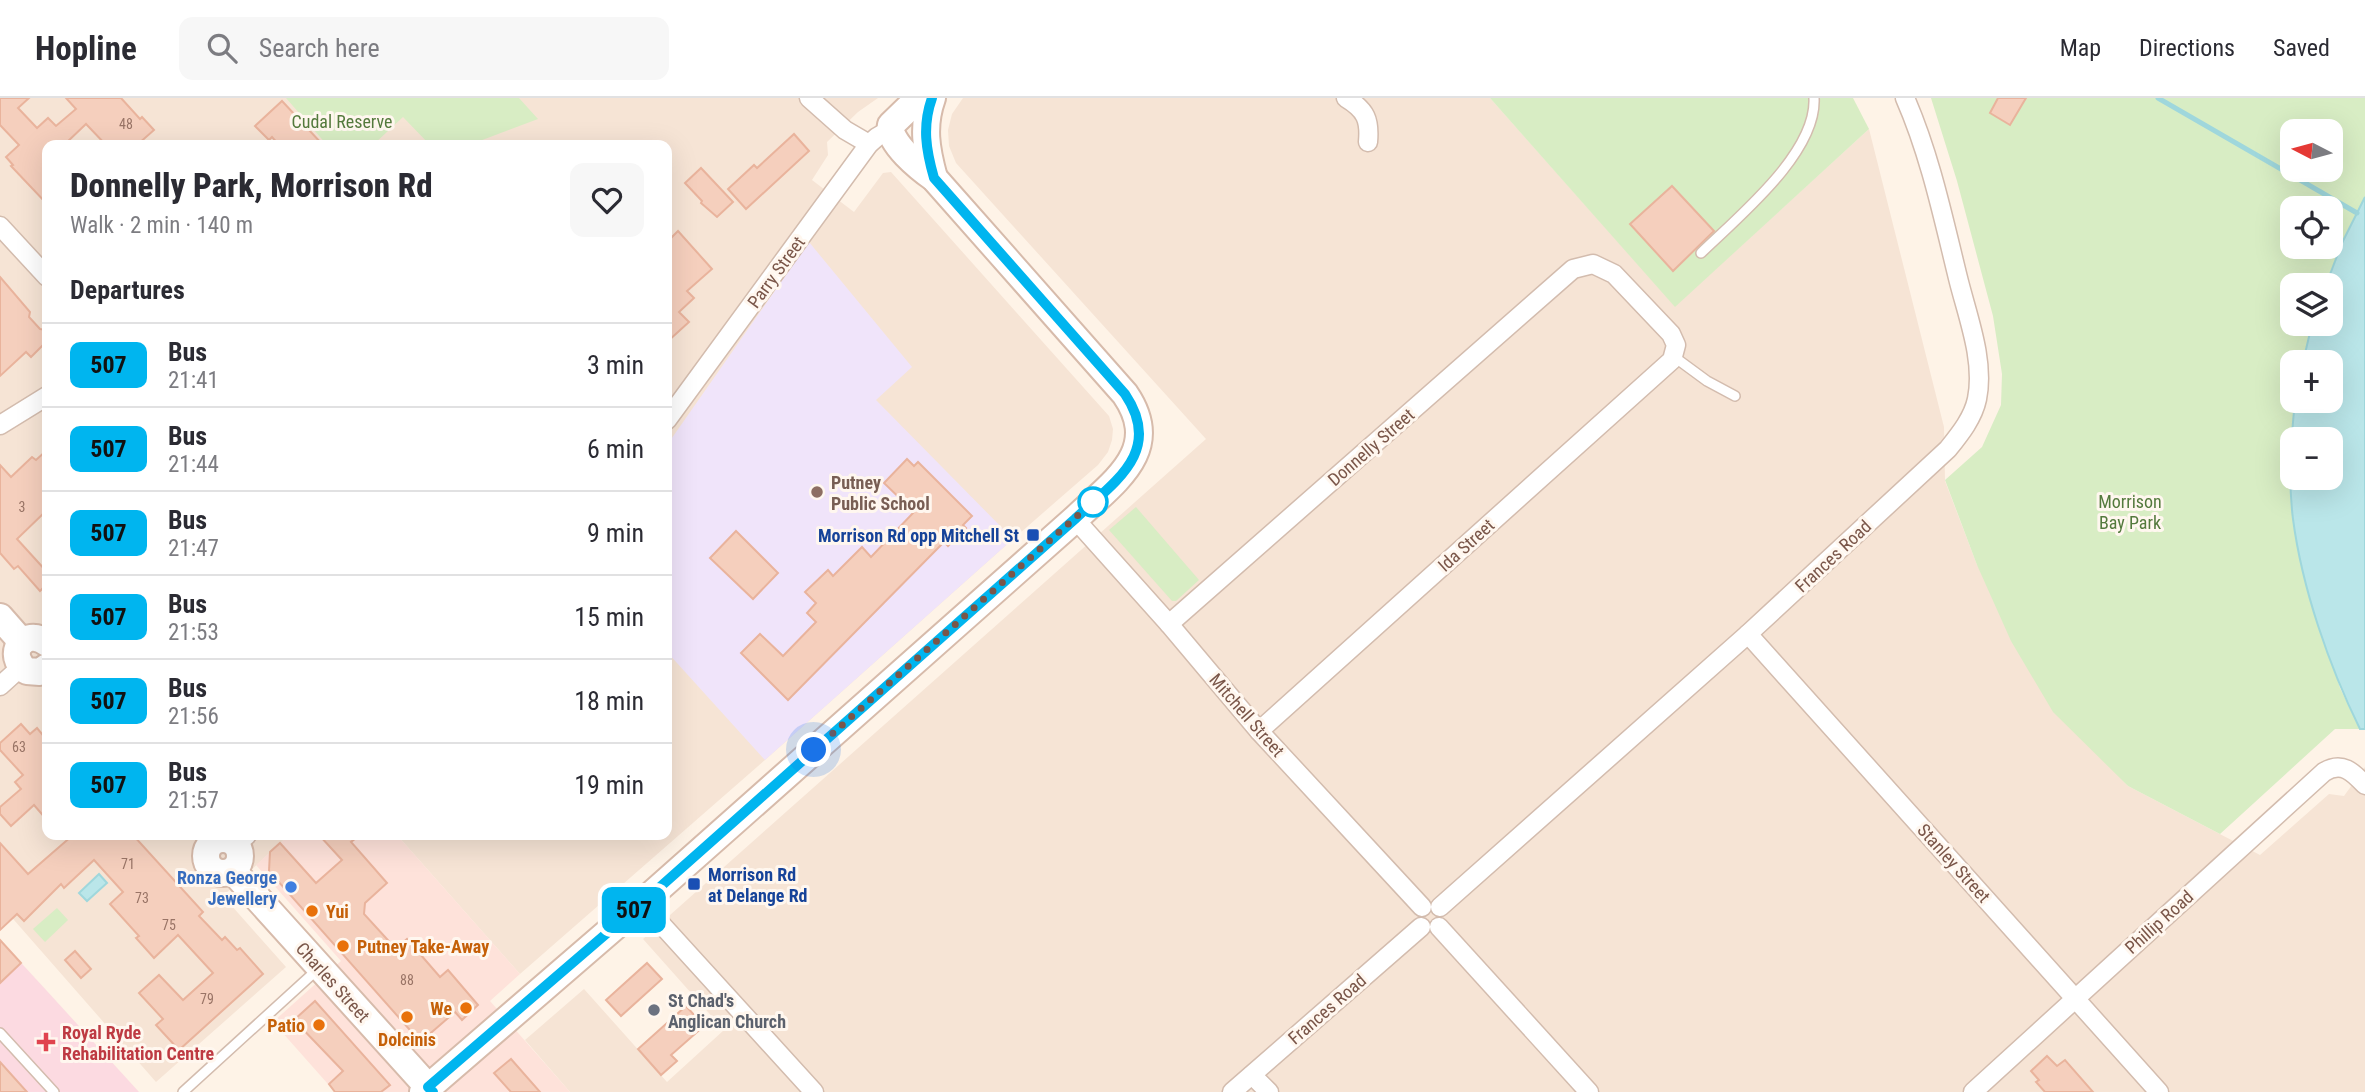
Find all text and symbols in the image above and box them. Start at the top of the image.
search box [179,17,669,80]
text: Hopline [35,29,137,68]
icon: search [203,29,241,67]
text: Search here [259,33,380,63]
text: Map [2060,34,2101,62]
text: Directions [2139,34,2235,62]
text: Saved [2273,34,2330,62]
park label: Cudal Reserve [291,111,393,132]
house number: 48 [119,116,133,132]
north arrow [2280,119,2343,182]
map controls [2280,119,2343,490]
button: heart [570,163,644,237]
text: Donnelly Park, Morrison Rd [70,166,433,205]
button: locate [2280,196,2343,259]
text: Walk · 2 min · 140 m [70,212,253,239]
street label: Parry Street [743,232,809,312]
button: layers [2280,273,2343,336]
text: Departures [70,275,185,305]
text: Bus [168,337,207,367]
text: 3 min [587,350,644,380]
button: + [2280,350,2343,413]
text: 507 [90,351,127,379]
text: 21:41 [168,367,219,394]
street label: Donnelly Street [1324,404,1418,490]
text: Bus [168,421,207,451]
button: − [2280,427,2343,490]
text: 6 min [587,434,644,464]
text: 507 [90,435,127,463]
text: 21:44 [168,451,219,478]
place label: Putney Public School [831,472,930,514]
marker: Putney Public School [809,484,825,500]
unlabelled marker [1078,487,1108,517]
park label: Morrison Bay Park [2098,491,2162,533]
house number: 3 [19,499,25,515]
text: Bus [168,505,207,535]
street label: Ida Street [1434,514,1498,576]
street label: Frances Road [1791,516,1875,596]
text: 9 min [587,518,644,548]
text: 507 [90,519,127,547]
place label: Morrison Rd opp Mitchell St [818,525,1019,546]
marker: Morrison Rd opp Mitchell St [1025,527,1041,543]
text: 21:47 [168,535,219,562]
text: Bus [168,589,207,619]
text: 15 min [574,602,644,632]
text: 507 [90,603,127,631]
text: 21:53 [168,619,219,646]
street label: Mitchell Street [1205,669,1289,761]
text: Bus [168,673,207,703]
text: 18 min [574,686,644,716]
text: 507 [90,687,127,715]
text: 21:56 [168,703,219,730]
your location [796,732,831,767]
house number: 63 [12,739,26,755]
text: Bus [168,757,207,787]
text: 19 min [574,770,644,800]
text: 507 [90,771,127,799]
text: 21:57 [168,787,219,814]
street label: Stanley Street [1913,819,1995,907]
house number: 71 [121,856,135,872]
place label: Morrison Rd at Delange Rd [708,864,808,906]
place label: Ronza George Jewellery [177,867,277,909]
marker: Morrison Rd at Delange Rd [686,876,702,892]
marker: Ronza George Jewellery [283,879,299,895]
street label: Phillip Road [2121,886,2197,958]
line badge: 507 [594,887,674,933]
house number: 73 [135,890,149,906]
text: 507 [616,896,652,924]
place label: Yui [326,901,349,922]
marker: Yui [304,903,320,919]
house number: 75 [162,917,176,933]
place label: Putney Take-Away [357,936,489,957]
street label: Charles Street [292,938,374,1026]
marker: Putney Take-Away [335,938,351,954]
street label: Frances Road [1284,970,1370,1048]
house number: 88 [400,972,414,988]
place label: St Chad's Anglican Church [668,990,786,1032]
house number: 79 [200,991,214,1007]
place label: We [430,998,452,1019]
marker: We [458,1000,474,1016]
marker: St Chad's Anglican Church [646,1002,662,1018]
marker: Dolcinis [399,1009,415,1025]
place label: Patio [267,1015,305,1036]
marker: Patio [311,1017,327,1033]
place label: Royal Ryde Rehabilitation Centre [62,1022,214,1064]
place label: Dolcinis [378,1029,436,1050]
marker: Royal Ryde Rehabilitation Centre [36,1032,56,1052]

